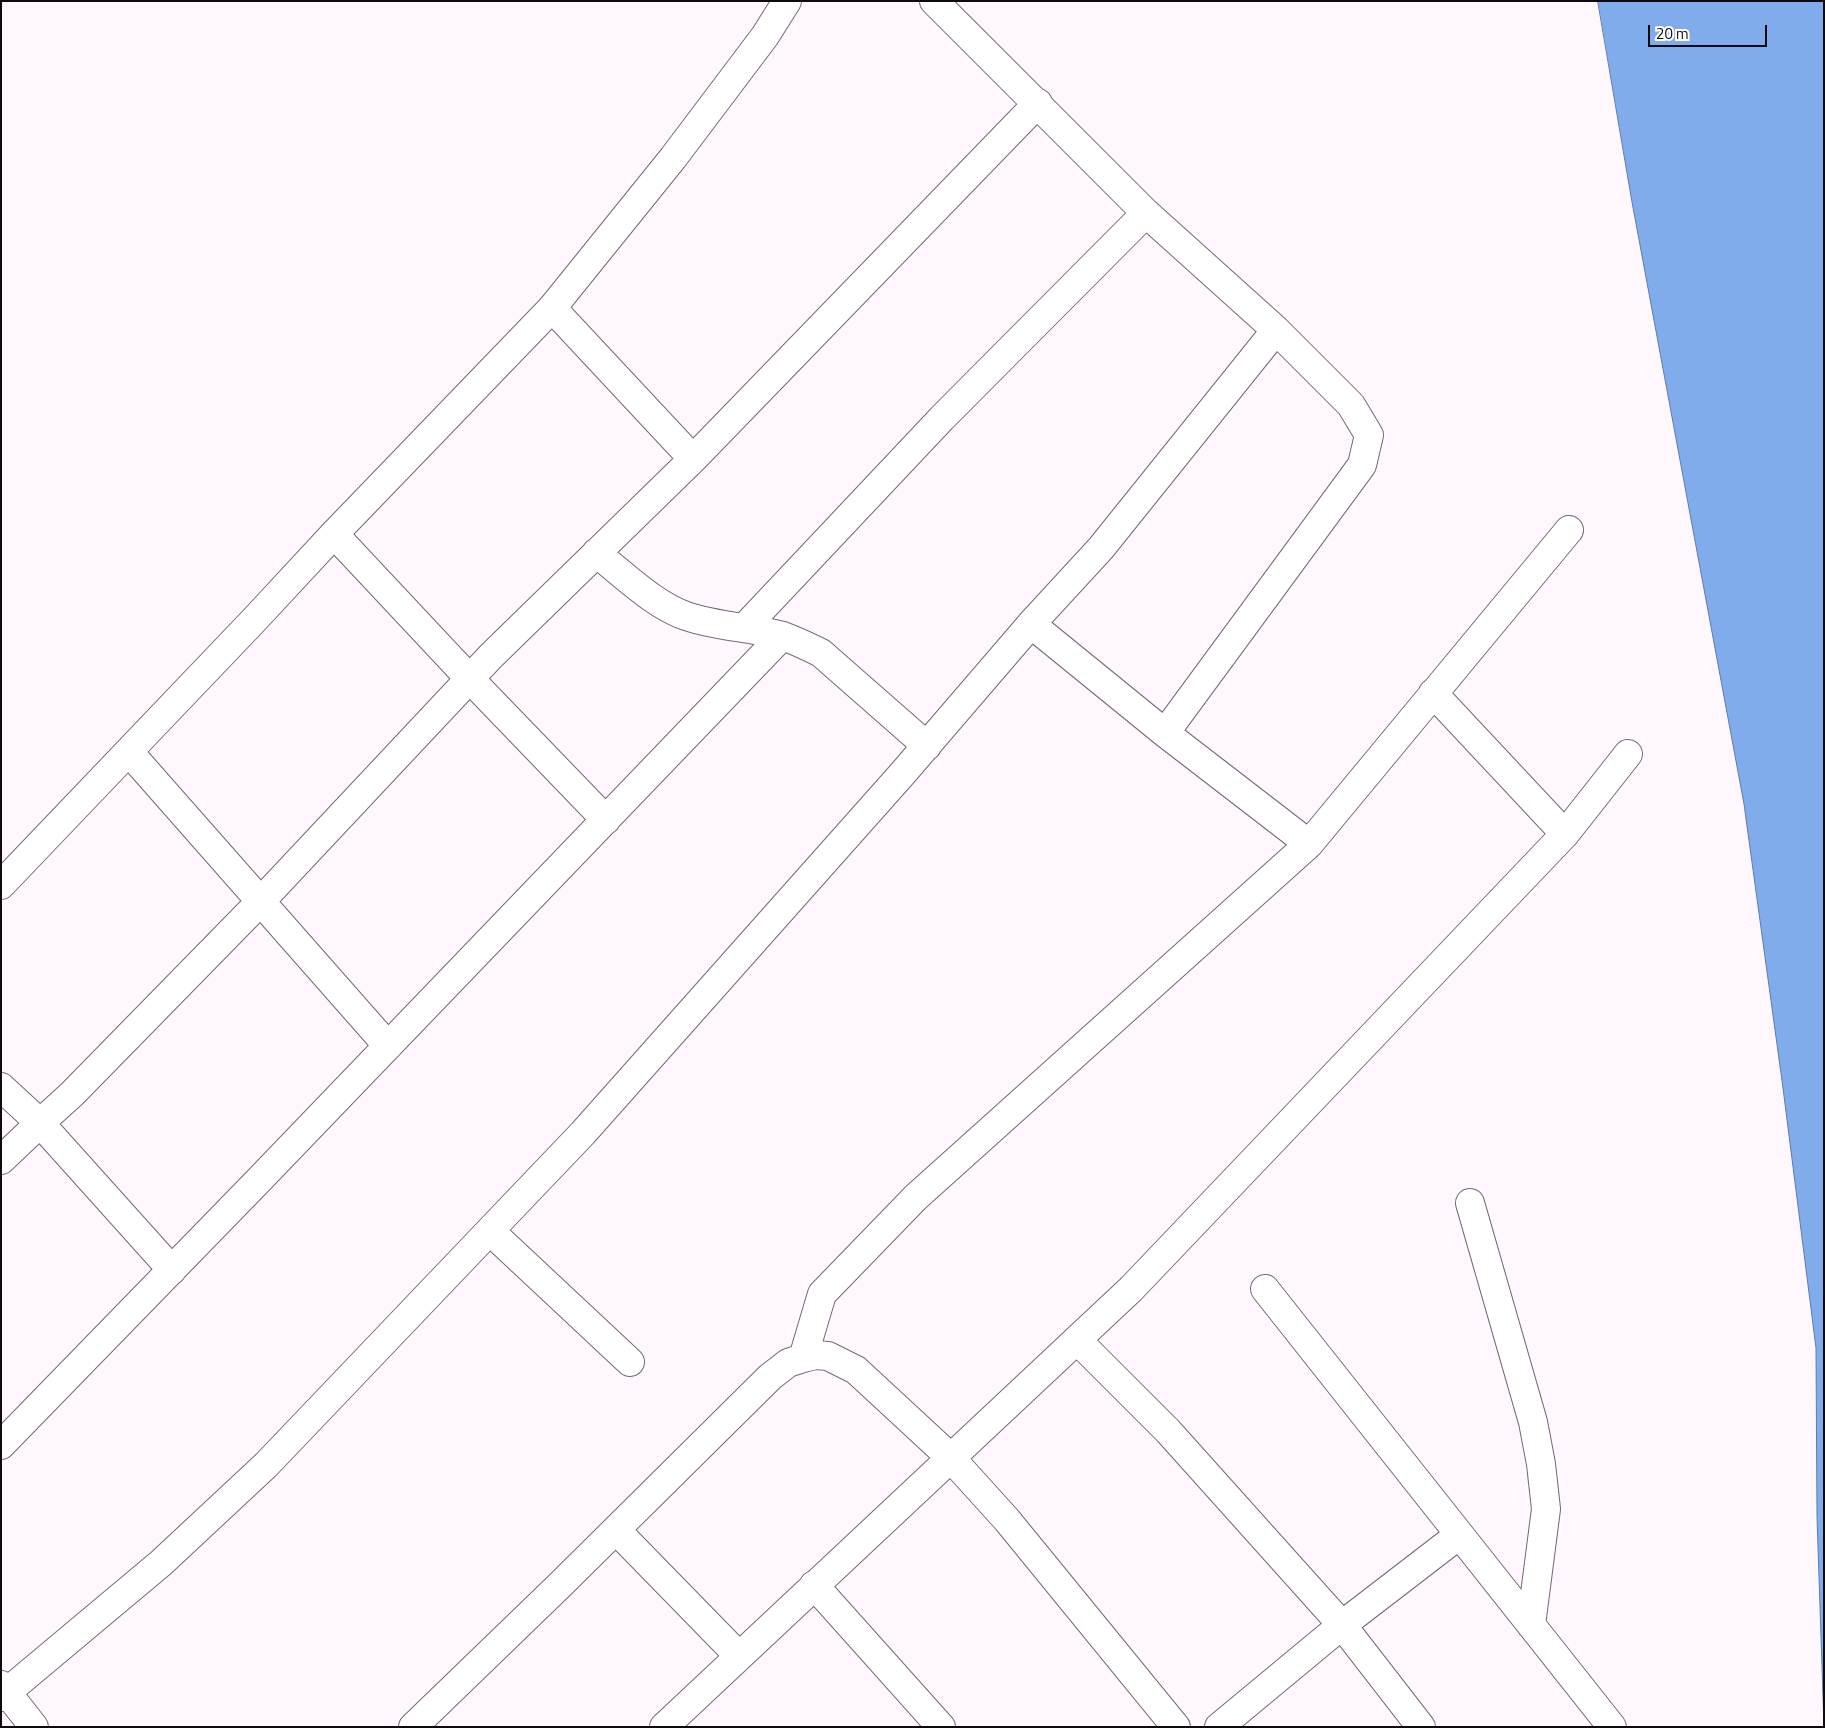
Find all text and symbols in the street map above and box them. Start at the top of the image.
scale bar [1650,15,1769,47]
text: 20 m [1656,22,1689,45]

